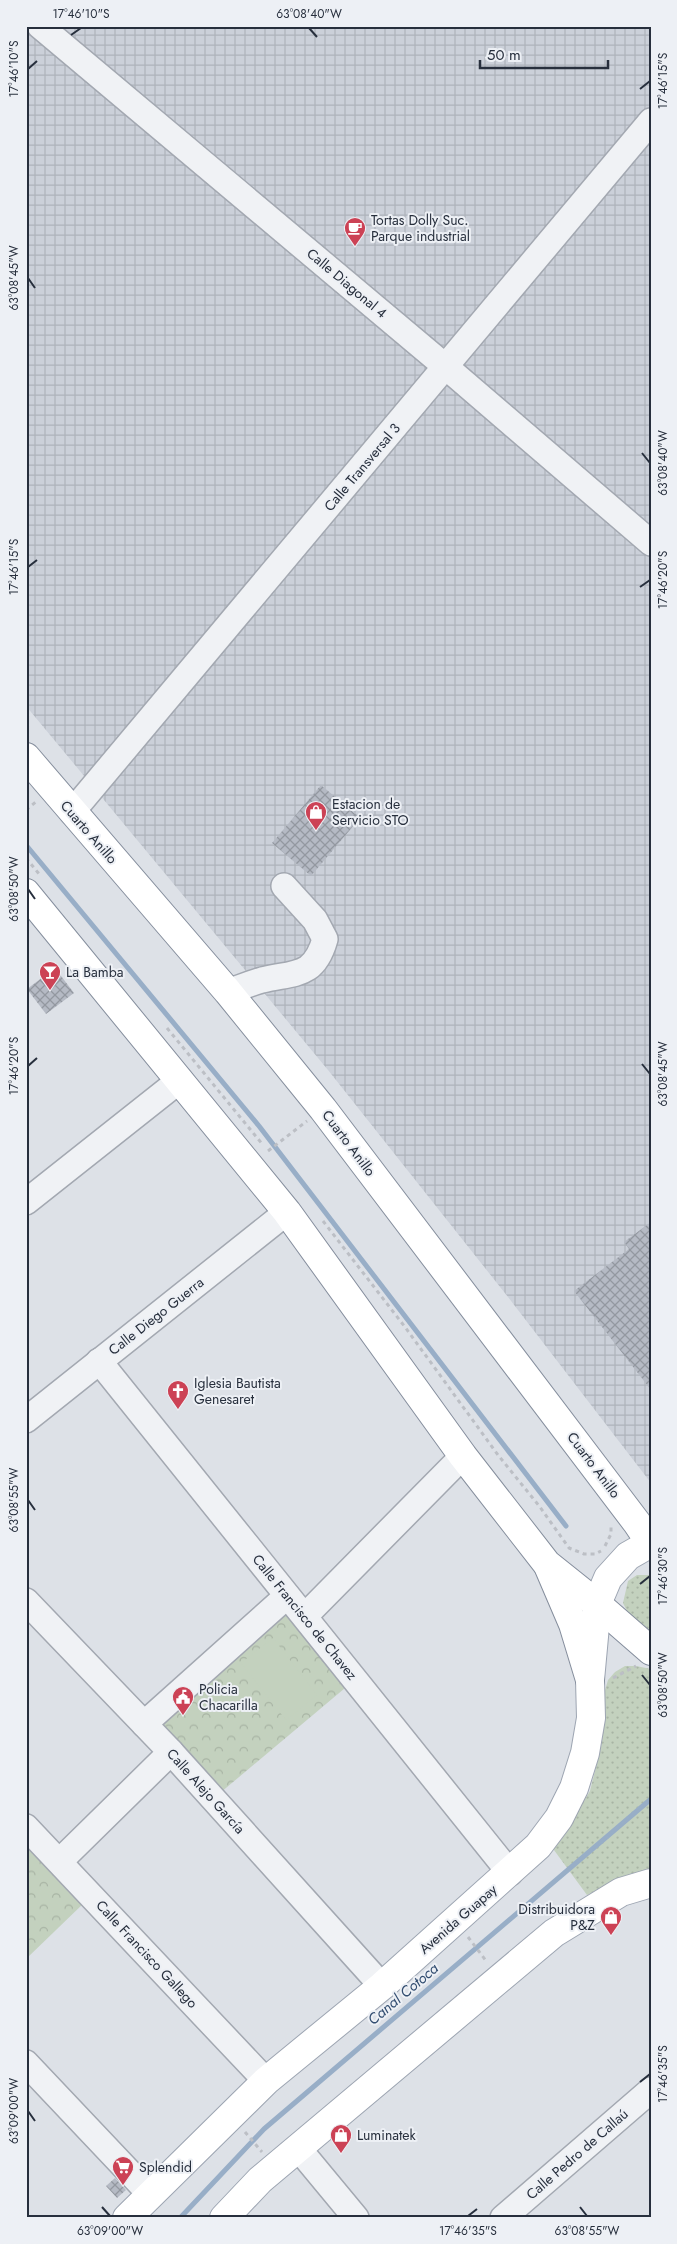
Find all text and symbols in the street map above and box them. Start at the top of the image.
text: 17°46'10"S [52,5,110,23]
text: 63°08'40"W [276,5,342,23]
scale bar [480,38,607,70]
text: 17°46'10"S [5,40,23,98]
text: 50 m [487,44,521,66]
text: 17°46'15"S [654,52,672,109]
place label: Tortas Dolly Suc. Parque industrial [371,210,470,246]
cafe icon: Tortas Dolly Suc. Parque industrial [343,216,367,247]
street label: Calle Diagonal 4 [303,243,391,323]
text: 63°08'45"W [5,245,23,311]
street label: Calle Transversal 3 [319,418,405,515]
text: 63°08'40"W [654,430,672,496]
text: 17°46'15"S [5,538,23,595]
text: 17°46'20"S [654,550,672,609]
place label: Estacion de Servicio STO [332,794,409,830]
street label: Cuarto Anillo [56,796,122,868]
shop icon: Estacion de Servicio STO [304,800,328,831]
text: 63°08'50"W [5,856,23,922]
bar icon: La Bamba [38,960,62,991]
place label: La Bamba [66,962,123,982]
text: 17°46'20"S [5,1036,23,1095]
text: 63°08'45"W [654,1041,672,1107]
street label: Cuarto Anillo [318,1106,381,1180]
street label: Calle Diego Guerra [104,1272,208,1360]
place label: Iglesia Bautista Genesaret [194,1373,281,1409]
church icon: Iglesia Bautista Genesaret [166,1379,190,1410]
street label: Cuarto Anillo [563,1428,626,1502]
text: 63°08'55"W [5,1467,23,1532]
text: 17°46'30"S [654,1546,672,1605]
street label: Calle Francisco de Chavez [248,1550,362,1685]
text: 63°08'50"W [654,1652,672,1718]
place label: Policia Chacarilla [199,1679,258,1715]
public building icon: Policia Chacarilla [171,1685,195,1716]
street label: Calle Alejo García [162,1744,250,1838]
street label: Avenida Guapay [415,1879,502,1958]
street label: Calle Francisco Gallego [92,1896,203,2013]
place label: Distribuidora P&Z [518,1899,595,1935]
shop icon: Distribuidora P&Z [599,1905,623,1936]
water label: Canal Cotoca [363,1957,444,2030]
text: 17°46'35"S [654,2045,672,2103]
text: 63°09'00"W [5,2078,23,2144]
street label: Calle Pedro de Callaú [522,2104,632,2204]
shop icon: Luminatek [329,2123,353,2154]
place label: Luminatek [357,2125,417,2145]
supermarket icon: Splendid [111,2155,135,2186]
place label: Splendid [139,2157,192,2177]
text: 63°09'00"W [77,2222,143,2240]
text: 17°46'35"S [439,2222,497,2240]
text: 63°08'55"W [555,2222,620,2240]

